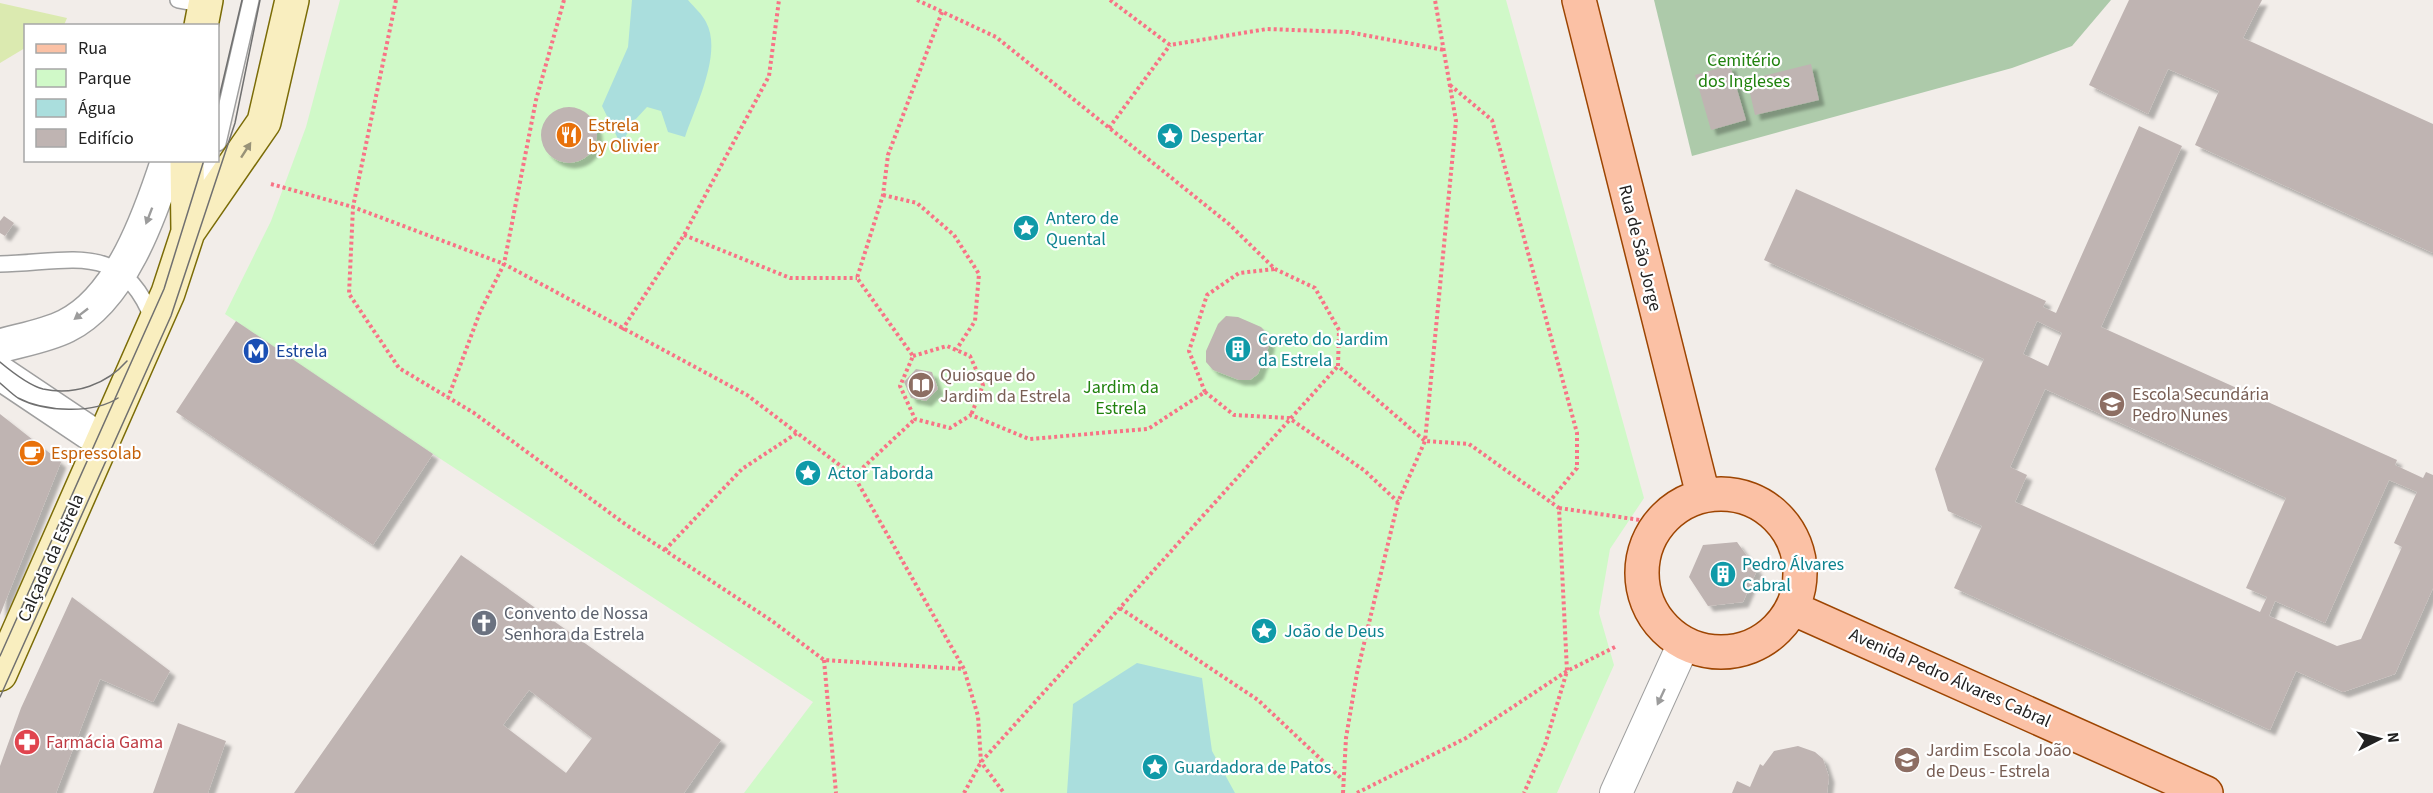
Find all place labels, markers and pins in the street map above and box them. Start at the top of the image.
place label: Estrela by Olivier [588,113,660,159]
restaurant icon: Estrela by Olivier [554,120,584,150]
place icon: Despertar [1155,121,1185,151]
place label: Despertar [1190,124,1264,149]
place label: Antero de Quental [1046,206,1119,252]
place icon: Antero de Quental [1011,213,1041,243]
place label: Coreto do Jardim da Estrela [1258,327,1389,373]
building icon: Coreto do Jardim da Estrela [1223,334,1253,364]
metro station icon: Estrela [241,336,271,366]
place label: Estrela [276,339,327,364]
place label: Quiosque do Jardim da Estrela [940,363,1071,409]
library icon: Quiosque do Jardim da Estrela [906,370,936,400]
place label: Escola Secundária Pedro Nunes [2132,382,2269,428]
school or university icon: Escola Secundária Pedro Nunes [2097,389,2127,419]
cafe icon: Espressolab [17,438,47,468]
place label: Espressolab [51,441,142,466]
place icon: Actor Taborda [793,458,823,488]
place label: Actor Taborda [828,461,934,486]
place label: Pedro Álvares Cabral [1742,552,1844,598]
building icon: Pedro Álvares Cabral [1708,559,1738,589]
place label: Convento de Nossa Senhora da Estrela [504,601,648,647]
church icon: Convento de Nossa Senhora da Estrela [469,608,499,638]
place icon: João de Deus [1249,616,1279,646]
place label: João de Deus [1284,619,1384,644]
pharmacy icon: Farmácia Gama [12,727,42,757]
place label: Farmácia Gama [46,730,163,755]
place label: Jardim Escola João de Deus - Estrela [1926,738,2072,784]
school or university icon: Jardim Escola João de Deus - Estrela [1892,745,1922,775]
place icon: Guardadora de Patos [1140,752,1170,782]
place label: Guardadora de Patos [1174,755,1331,780]

